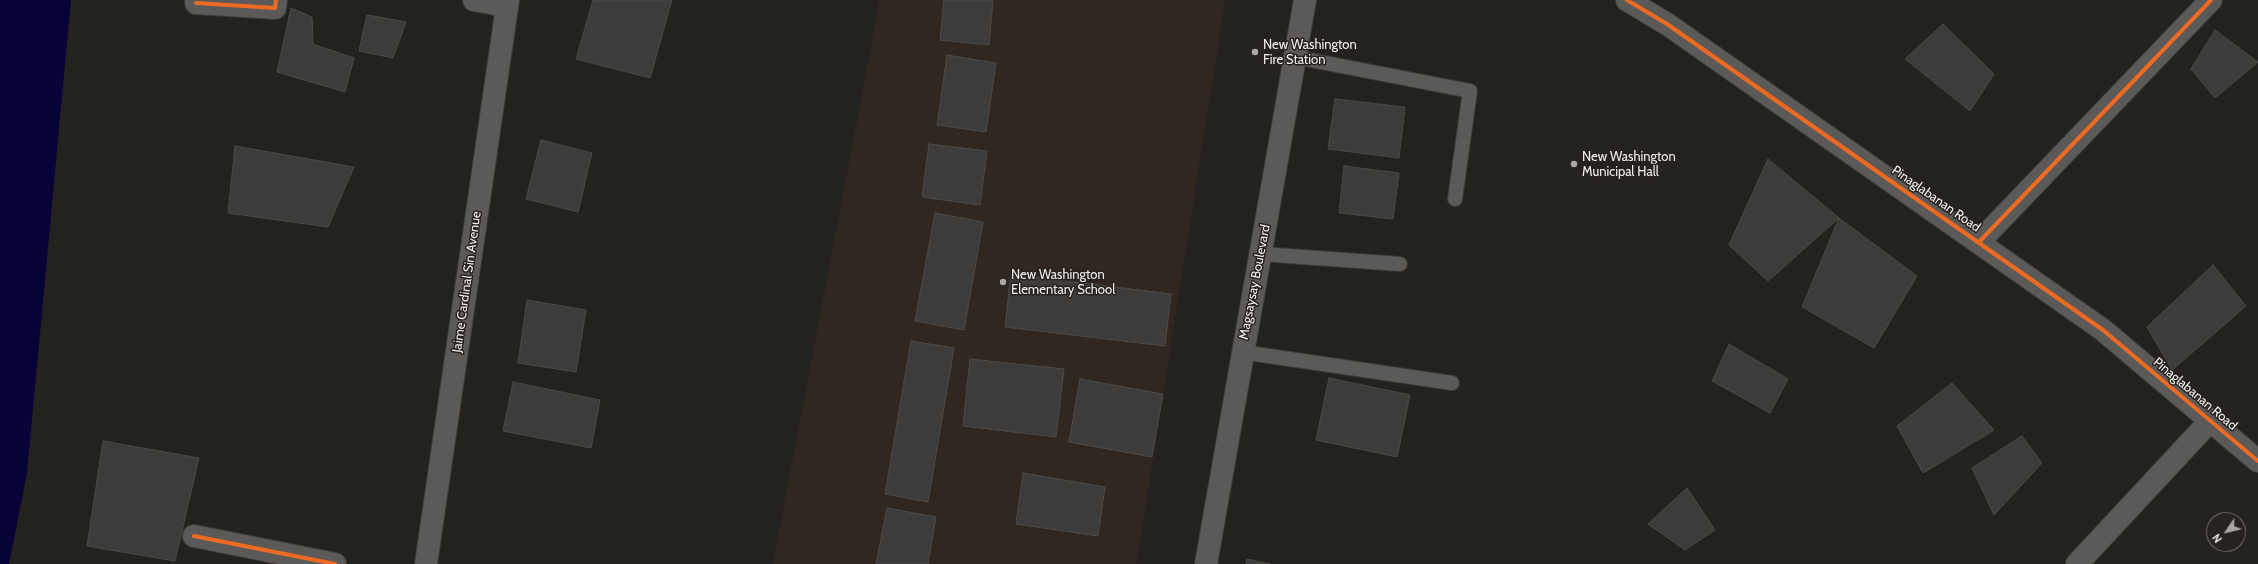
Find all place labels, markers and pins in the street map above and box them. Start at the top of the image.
place label: New Washington Fire Station [1263,37,1357,68]
marker: New Washington Fire Station [1250,47,1260,57]
place label: New Washington Municipal Hall [1582,149,1676,180]
marker: New Washington Municipal Hall [1569,159,1579,169]
place label: New Washington Elementary School [1011,267,1115,298]
marker: New Washington Elementary School [998,277,1008,287]

